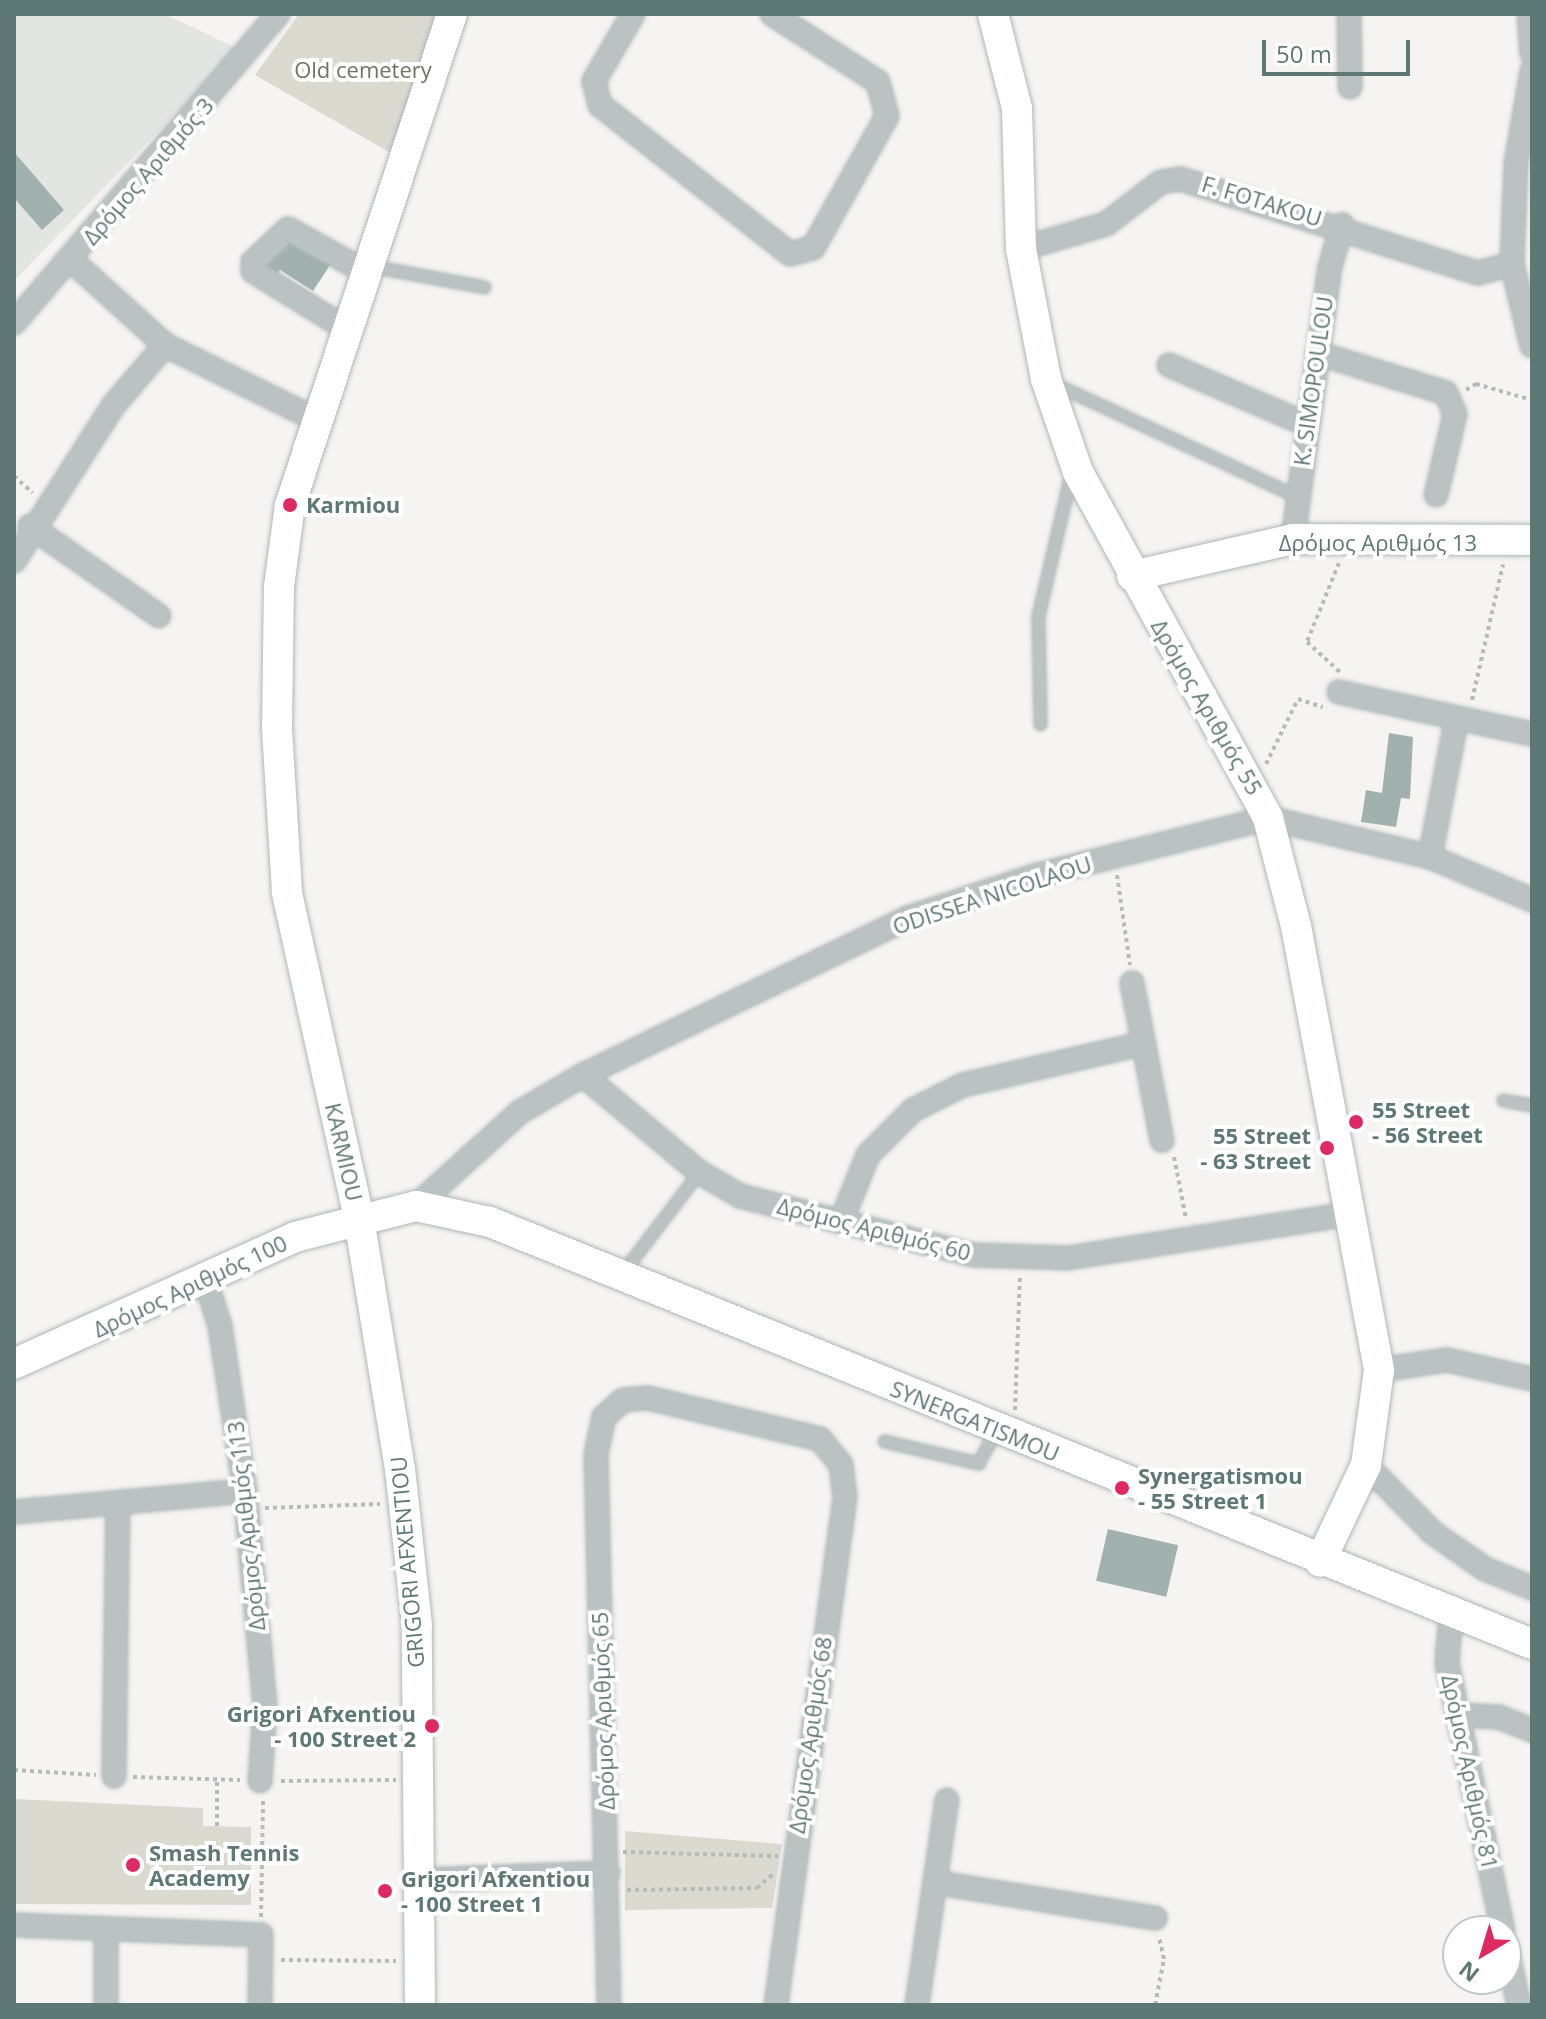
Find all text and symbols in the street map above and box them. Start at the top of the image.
scale bar [1266,24,1414,74]
text: 50 m [1276,37,1332,70]
park label: Old cemetery [294,57,432,83]
street label: Δρόμος Αριθμός 3 [77,92,219,250]
street label: F. FOTAKOU [1199,170,1325,232]
street label: K. SIMOPOULOU [1288,294,1338,468]
place label: Karmiou [306,492,400,518]
marker: Karmiou [281,496,299,514]
street label: Δρόμος Αριθμός 13 [1279,530,1477,556]
street label: Δρόμος Αριθμός 55 [1146,615,1268,799]
street label: ODISSEA NICOLAOU [889,850,1095,940]
place label: 55 Street - 56 Street [1372,1096,1483,1148]
street label: KARMIOU [320,1100,368,1204]
marker: 55 Street - 56 Street [1347,1113,1365,1131]
place label: 55 Street - 63 Street [1200,1122,1311,1174]
marker: 55 Street - 63 Street [1318,1139,1336,1157]
street label: Δρόμος Αριθμός 60 [775,1192,973,1266]
street label: Δρόμος Αριθμός 100 [89,1229,291,1343]
street label: SYNERGATISMOU [887,1375,1063,1467]
street label: Δρόμος Αριθμός 113 [222,1420,270,1632]
street label: GRIGORI AFXENTIOU [385,1455,429,1669]
place label: Synergatismou - 55 Street 1 [1138,1462,1303,1514]
marker: Synergatismou - 55 Street 1 [1113,1479,1131,1497]
street label: Δρόμος Αριθμός 65 [586,1611,620,1811]
street label: Δρόμος Αριθμός 68 [783,1635,837,1835]
street label: Δρόμος Αριθμός 81 [1436,1672,1504,1872]
place label: Grigori Afxentiou - 100 Street 2 [227,1700,416,1752]
marker: Grigori Afxentiou - 100 Street 2 [423,1717,441,1735]
place label: Smash Tennis Academy [149,1839,299,1890]
marker: Smash Tennis Academy [124,1856,142,1874]
place label: Grigori Afxentiou - 100 Street 1 [401,1865,590,1916]
marker: Grigori Afxentiou - 100 Street 1 [376,1882,394,1900]
north arrow [1442,1915,1522,1995]
text: N [1452,1955,1485,1990]

